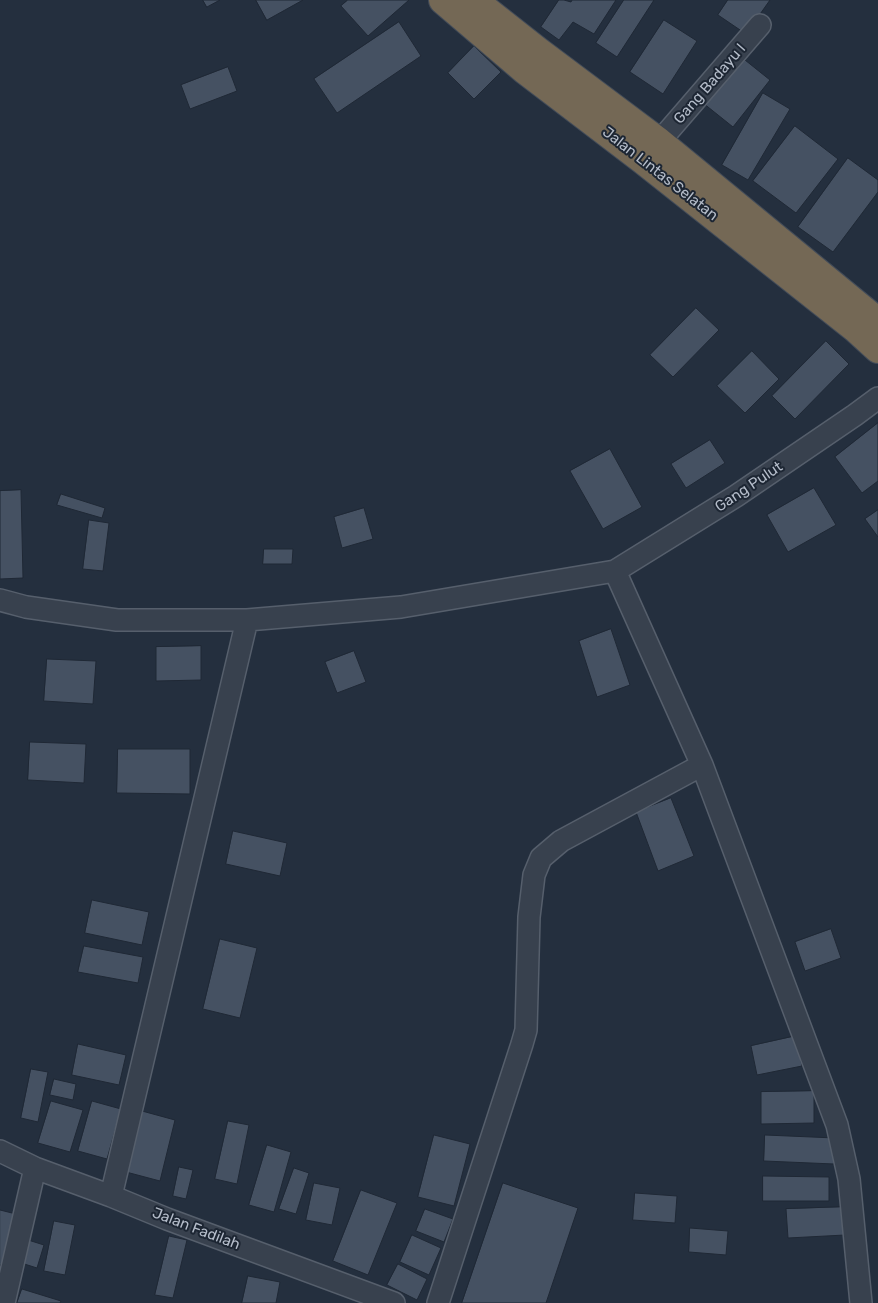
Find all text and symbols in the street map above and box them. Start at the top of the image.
street label: Gang Badayu I [670,40,750,128]
street label: Jalan Lintas Selatan [599,123,721,225]
street label: Gang Pulut [712,458,786,516]
street label: Jalan Fadilah [150,1204,242,1254]

